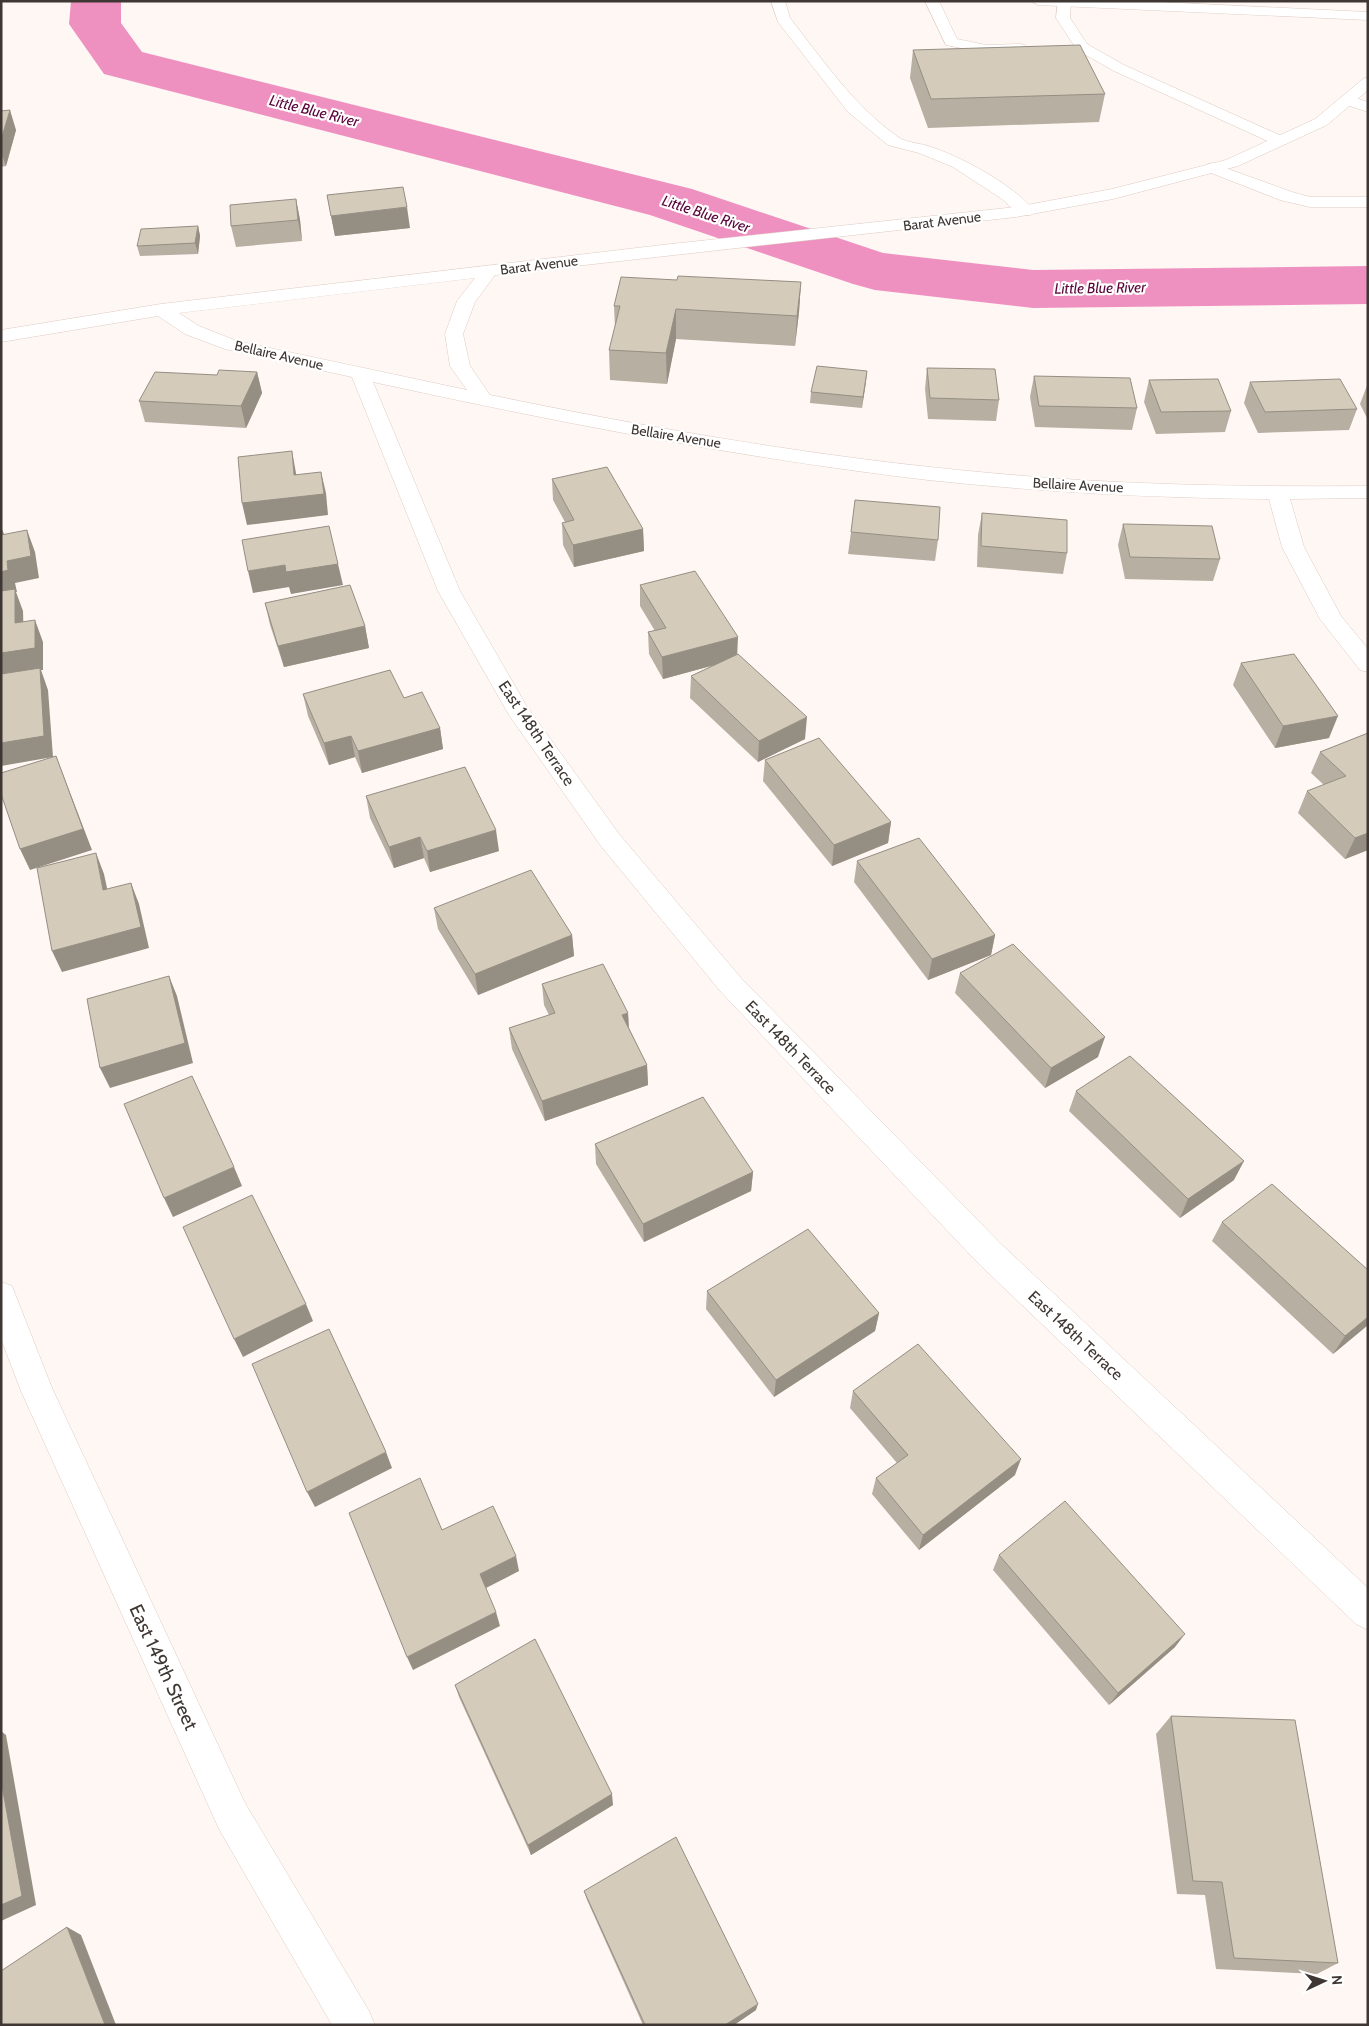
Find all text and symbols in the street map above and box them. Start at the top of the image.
water label: Little Blue River [267,91,362,131]
water label: Little Blue River [660,191,754,237]
street label: Barat Avenue [902,207,982,235]
street label: Barat Avenue [499,251,579,279]
water label: Little Blue River [1054,278,1147,298]
street label: Bellaire Avenue [233,336,325,374]
street label: Bellaire Avenue [630,420,722,452]
street label: Bellaire Avenue [1032,474,1124,496]
street label: East 148th Terrace [494,677,579,789]
street label: East 148th Terrace [741,997,840,1098]
street label: East 148th Terrace [1024,1287,1127,1384]
street label: East 149th Street [124,1601,203,1734]
north arrow [1299,1956,1349,2006]
text: N [1328,1975,1346,1986]

